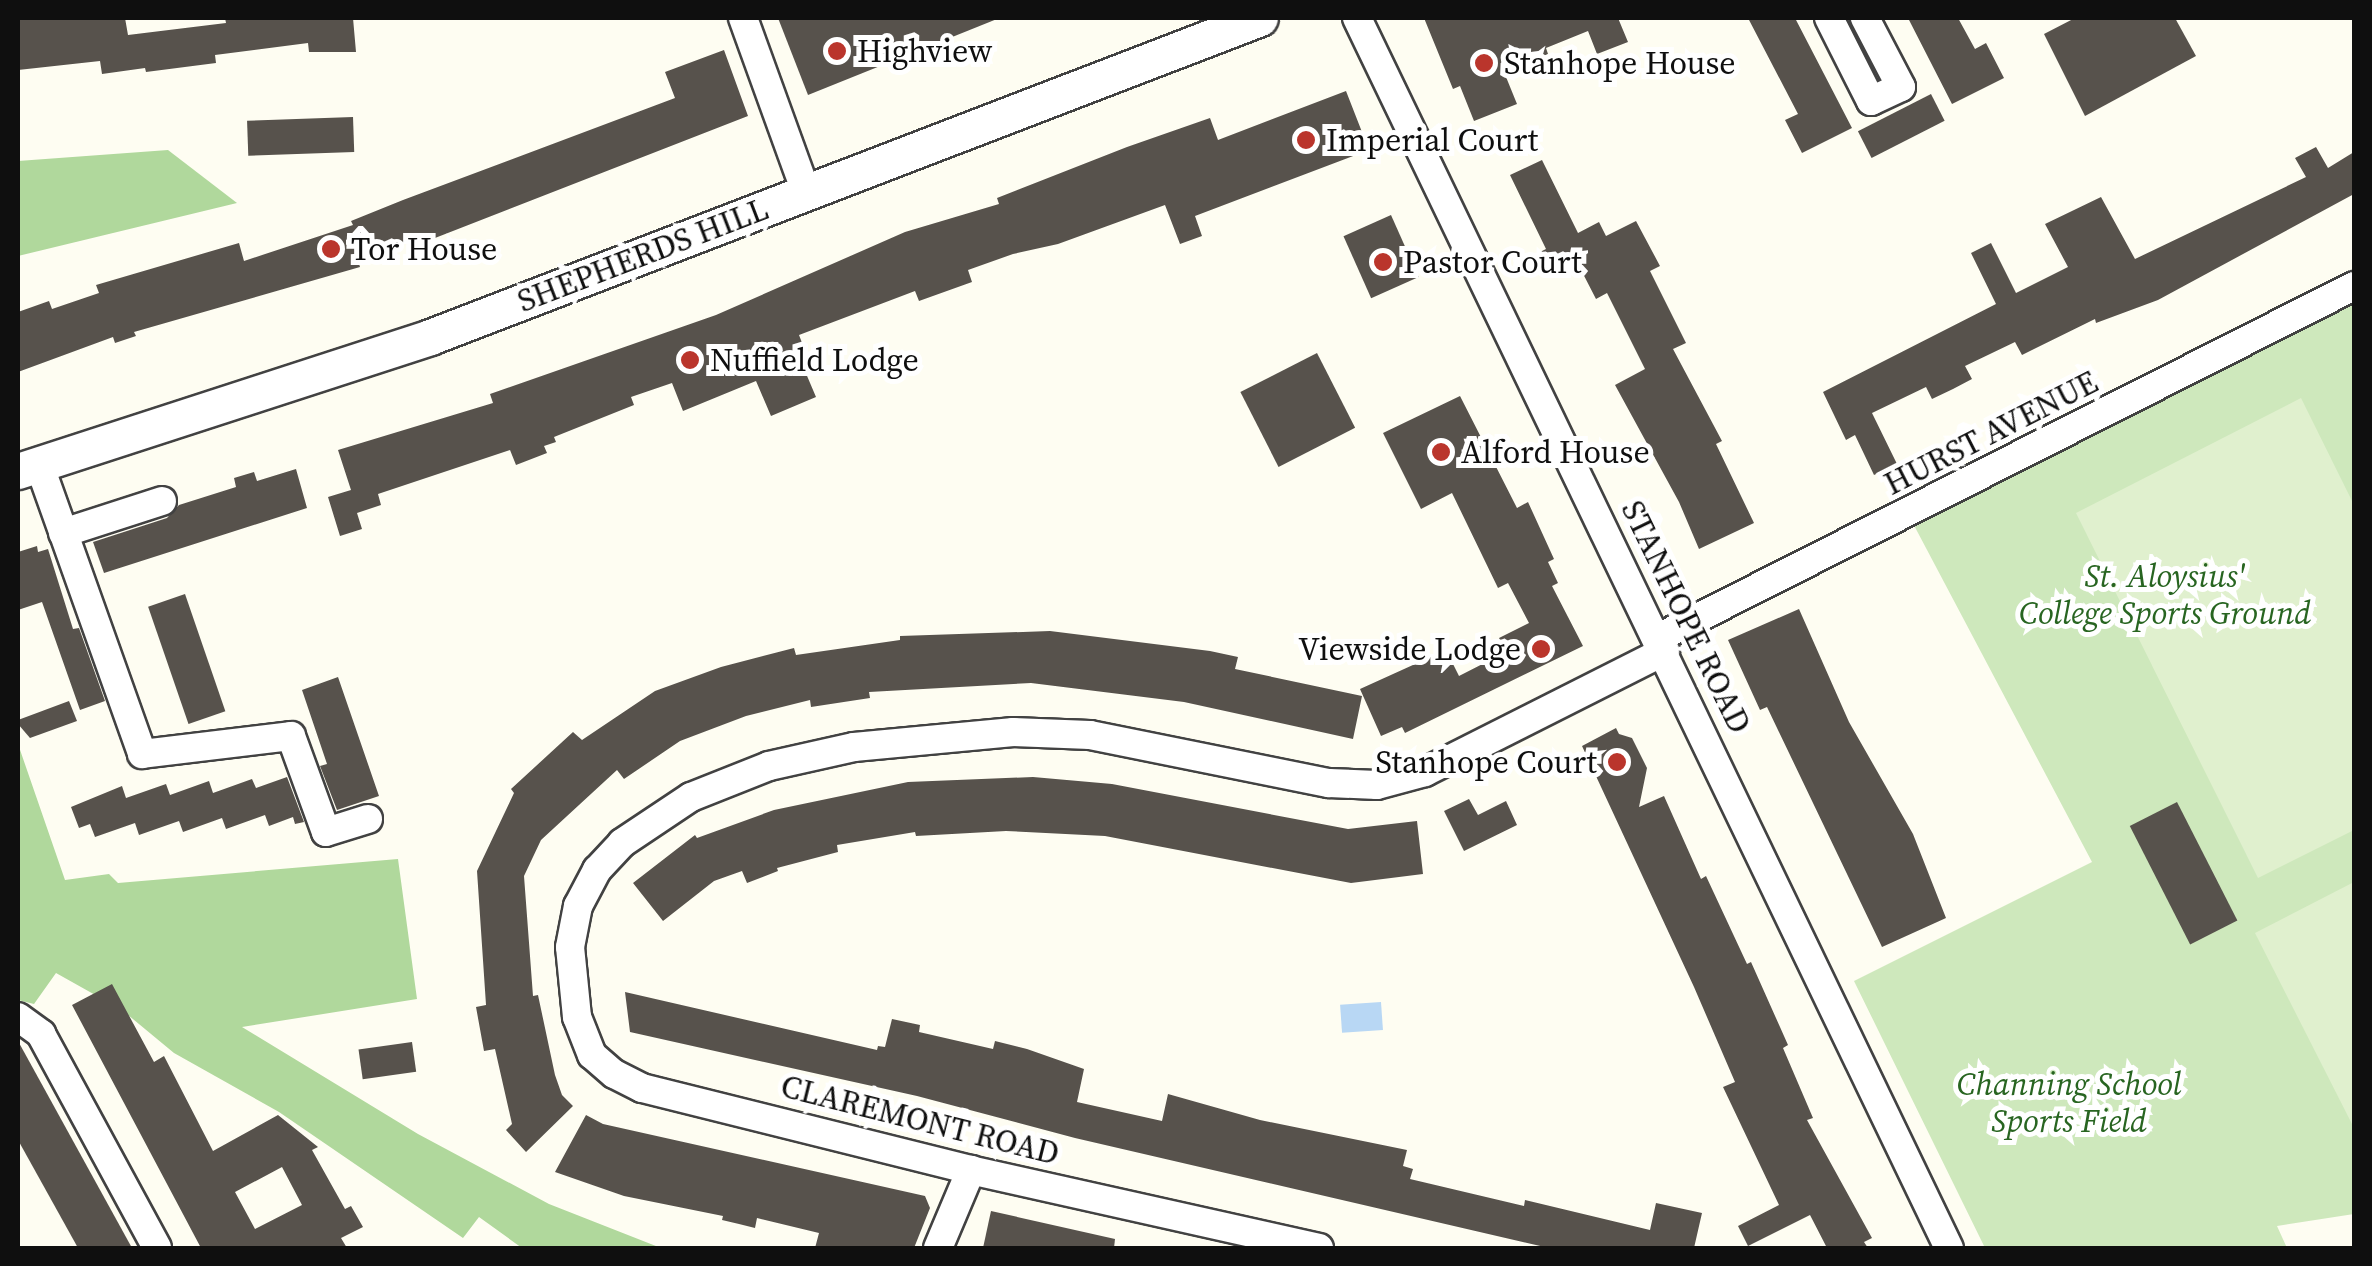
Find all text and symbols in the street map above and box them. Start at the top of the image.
place label: Highview [857,32,992,70]
marker: Highview [826,40,848,62]
place label: Stanhope House [1504,44,1736,82]
marker: Stanhope House [1473,52,1495,74]
place label: Imperial Court [1326,121,1538,159]
marker: Imperial Court [1295,129,1317,151]
street label: SHEPHERDS HILL [512,189,774,321]
place label: Tor House [351,230,497,268]
marker: Tor House [320,238,342,260]
place label: Pastor Court [1403,243,1582,281]
marker: Pastor Court [1372,251,1394,273]
place label: Nuffield Lodge [710,341,919,379]
marker: Nuffield Lodge [679,349,701,371]
street label: HURST AVENUE [1878,363,2104,503]
place label: Alford House [1461,433,1650,471]
marker: Alford House [1430,441,1452,463]
street label: STANHOPE ROAD [1613,494,1759,740]
park label: St. Aloysius' College Sports Ground [2019,558,2311,633]
place label: Viewside Lodge [1298,630,1521,668]
marker: Viewside Lodge [1530,638,1552,660]
place label: Stanhope Court [1375,743,1597,781]
marker: Stanhope Court [1606,751,1628,773]
park label: Channing School Sports Field [1957,1066,2181,1141]
street label: CLAREMONT ROAD [777,1067,1063,1173]

